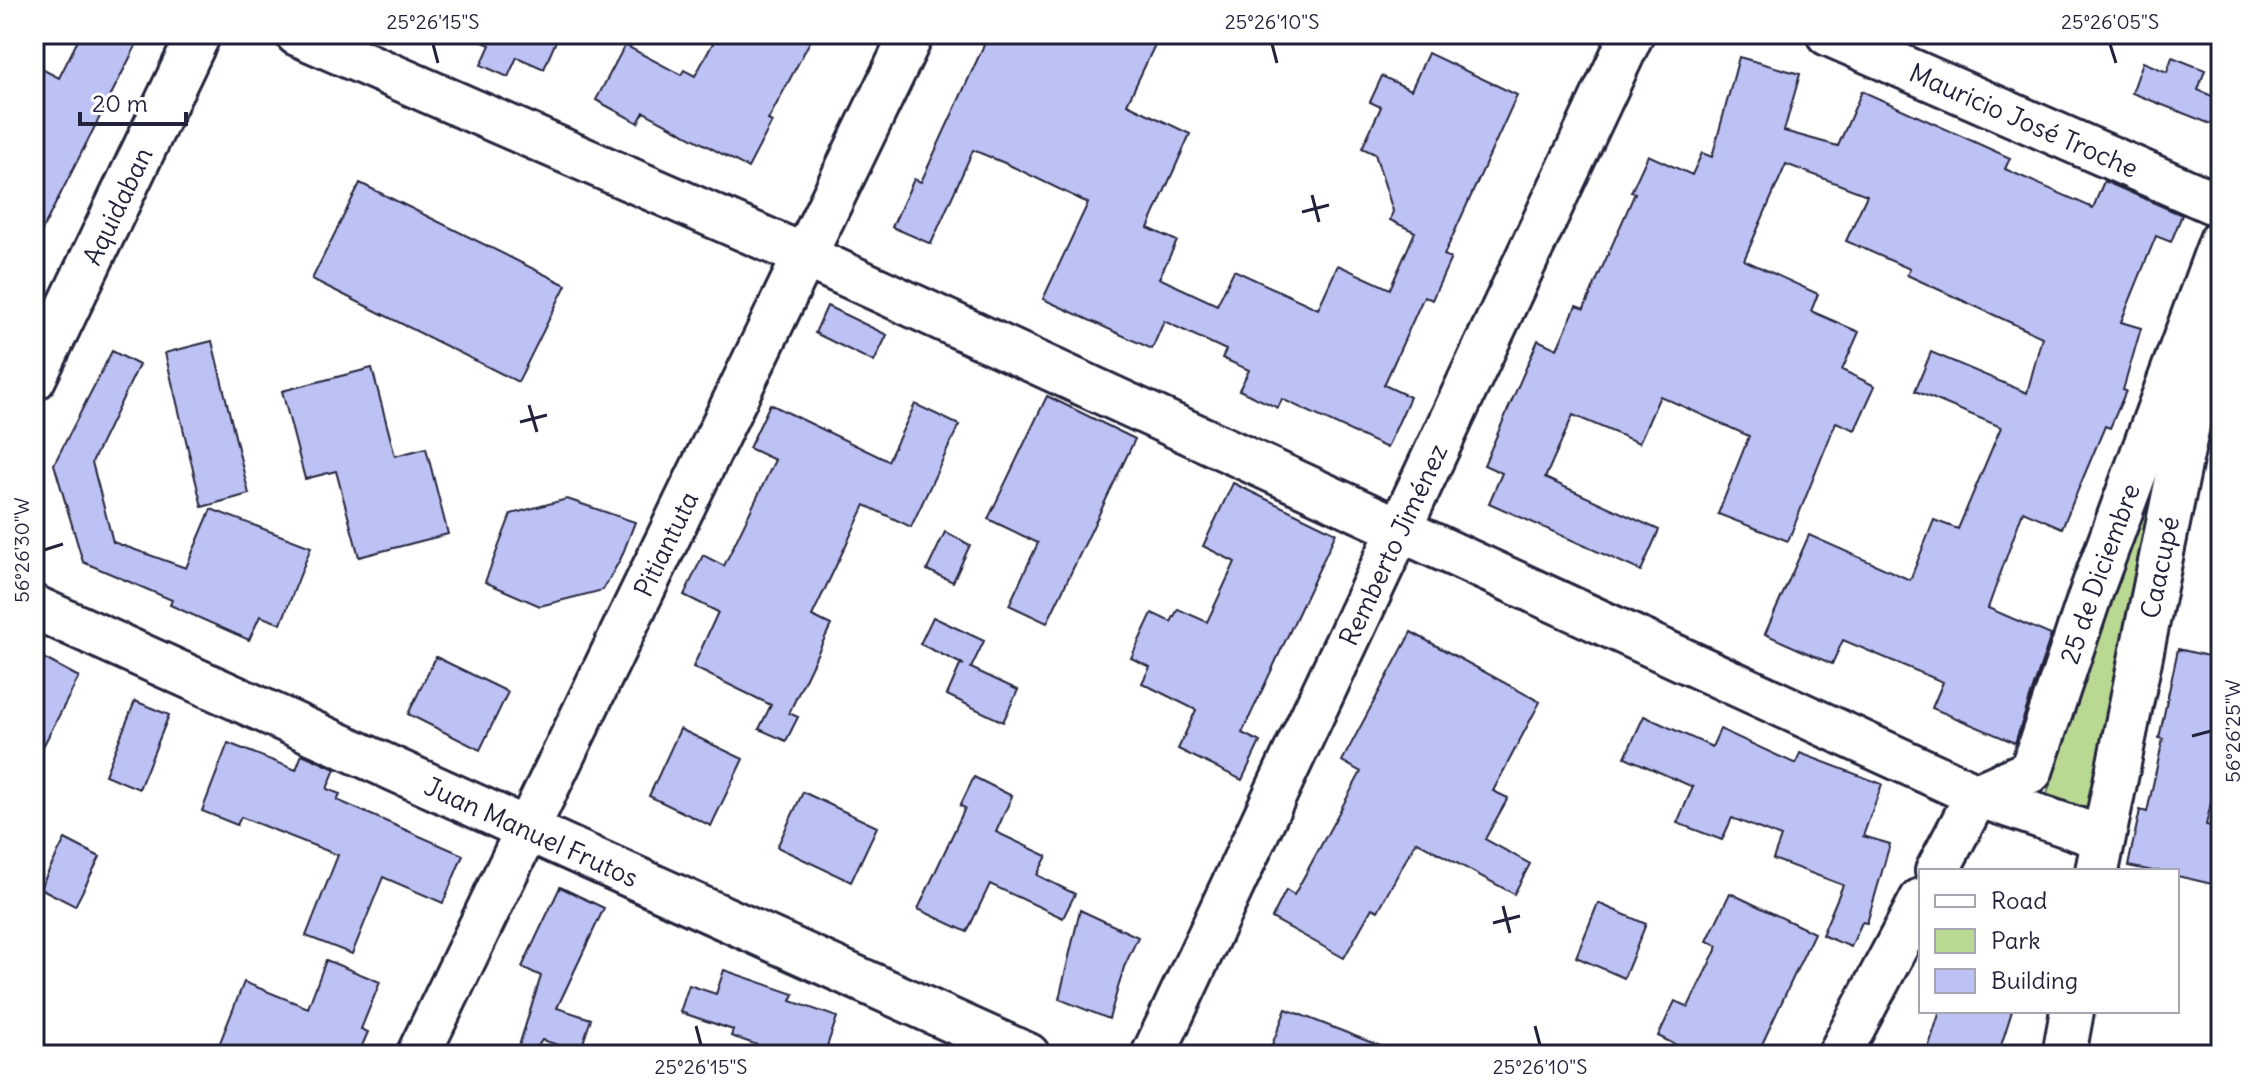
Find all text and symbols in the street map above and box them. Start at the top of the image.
text: 25°26'15"S [387,9,479,34]
text: 25°26'10"S [1225,9,1319,34]
text: 25°26'05"S [2061,9,2159,34]
street label: Mauricio José Troche [1905,55,2143,184]
scale bar [80,76,186,126]
text: 20 m [92,88,148,118]
street label: Aquidaban [75,142,159,270]
street label: Remberto Jiménez [1331,438,1454,651]
street label: 25 de Diciembre [2052,479,2146,668]
street label: Pitiantuta [626,486,705,602]
text: 56°26'30"W [9,497,34,603]
street label: Caacupé [2132,513,2186,621]
text: 56°26'25"W [2220,679,2245,783]
street label: Juan Manuel Frutos [420,769,644,894]
legend [1919,869,2179,1013]
text: Road [1991,885,2047,915]
text: Park [1991,925,2041,955]
text: Building [1991,965,2078,995]
text: 25°26'15"S [655,1054,747,1079]
text: 25°26'10"S [1493,1054,1587,1079]

